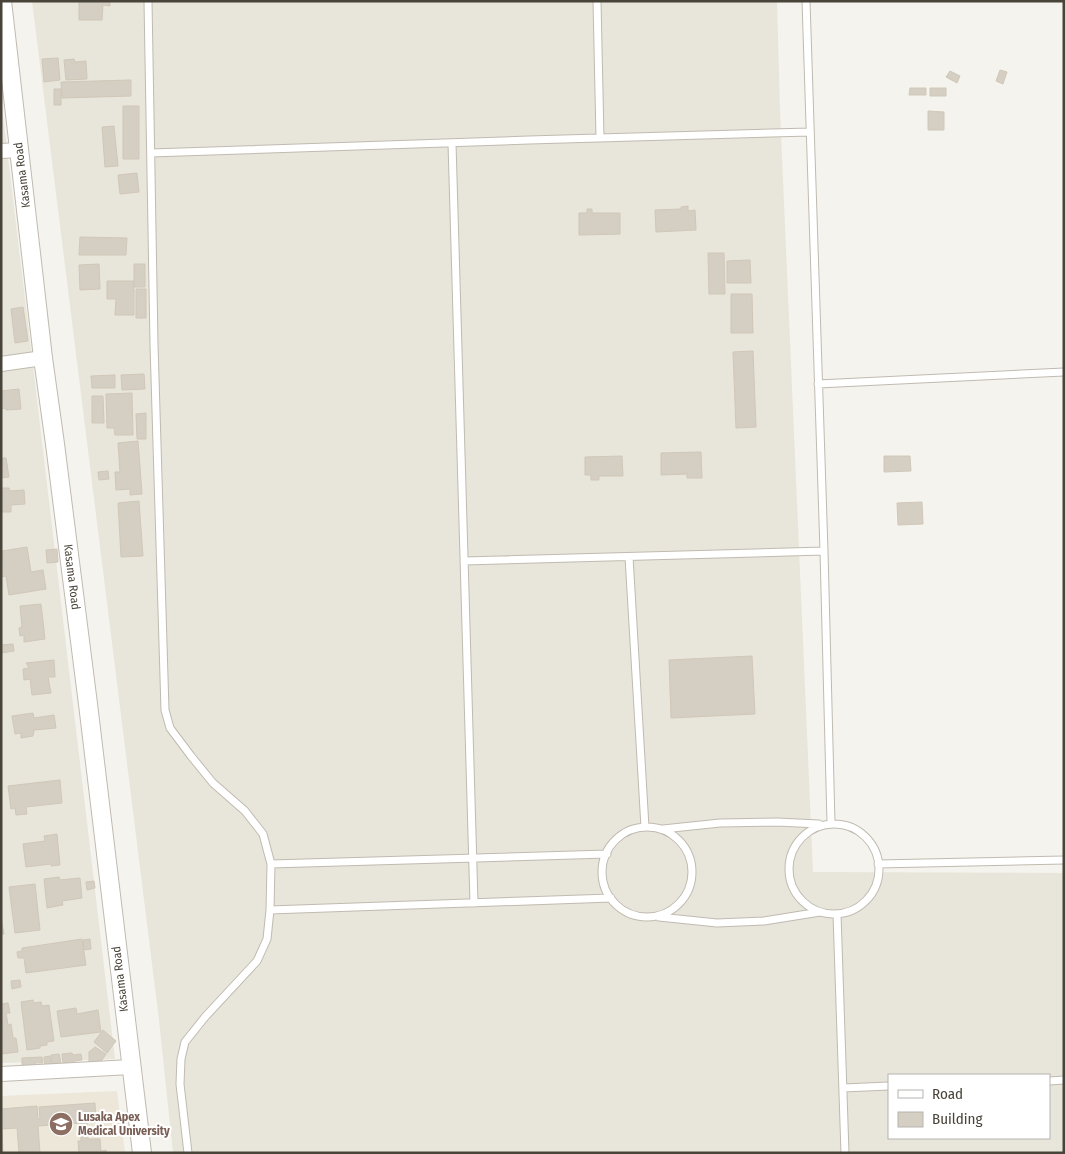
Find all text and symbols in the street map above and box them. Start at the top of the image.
street label: Kasama Road [11,141,33,209]
street label: Kasama Road [61,543,83,611]
street label: Kasama Road [109,945,131,1013]
legend [888,1074,1050,1139]
text: Road [932,1085,963,1103]
place label: Lusaka Apex Medical University [78,1110,170,1138]
text: Building [932,1110,983,1128]
school or university icon: Lusaka Apex Medical University [48,1111,74,1137]

